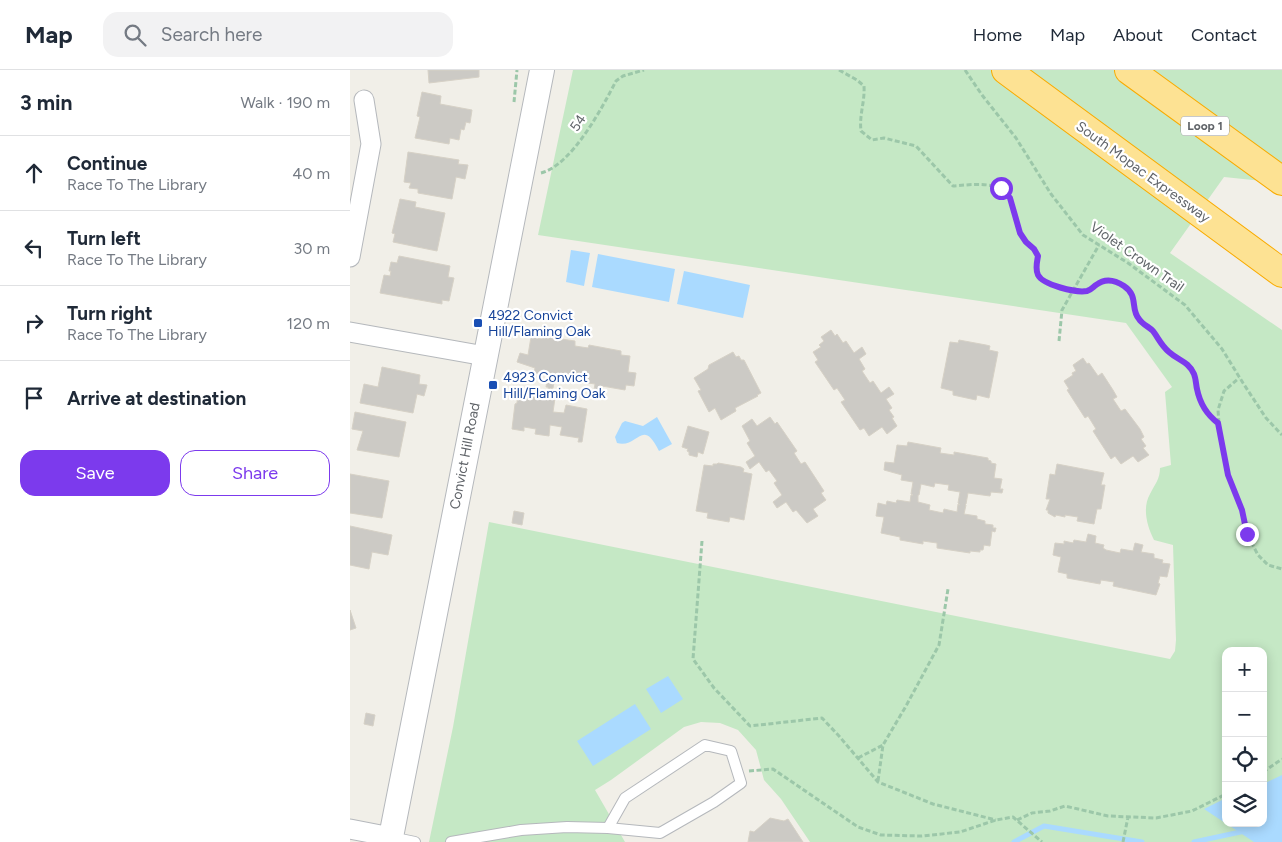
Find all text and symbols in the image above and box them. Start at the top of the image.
search box [103,12,453,57]
text: Map [25,20,73,49]
icon: search [121,21,149,49]
text: Search here [161,23,262,46]
text: Home [973,24,1022,46]
text: Map [1050,24,1085,46]
text: About [1113,24,1163,46]
text: Contact [1191,24,1257,46]
text: 3 min [20,90,72,115]
text: Walk · 190 m [240,93,330,112]
street label: 54 [566,111,590,135]
road number: Loop 1 [1181,116,1229,136]
street label: South Mopac Expressway [1073,118,1214,227]
text: Continue [67,152,147,175]
icon: ahead [20,159,48,187]
text: 40 m [292,164,330,183]
text: Race To The Library [67,175,207,194]
route start [990,177,1013,200]
street label: Violet Crown Trail [1087,218,1187,296]
text: Turn left [67,227,141,250]
icon: left [20,234,48,262]
text: 30 m [293,239,330,258]
text: Race To The Library [67,250,207,269]
text: Turn right [67,302,153,325]
place label: 4922 Convict Hill/Flaming Oak [488,307,591,340]
icon: right [20,309,48,337]
text: 120 m [287,314,330,333]
marker: 4922 Convict Hill/Flaming Oak [472,317,484,329]
text: Race To The Library [67,325,207,344]
place label: 4923 Convict Hill/Flaming Oak [503,369,606,402]
marker: 4923 Convict Hill/Flaming Oak [487,379,499,391]
icon: arrive [20,384,48,412]
text: Arrive at destination [67,387,246,410]
street label: Convict Hill Road [446,401,484,511]
button: Save [20,450,170,496]
button: Share [180,450,330,496]
route end [1236,523,1259,546]
map controls [1222,647,1267,827]
button: + [1222,647,1267,692]
button: − [1222,692,1267,737]
button: locate [1222,737,1267,782]
button: layers [1222,782,1267,827]

